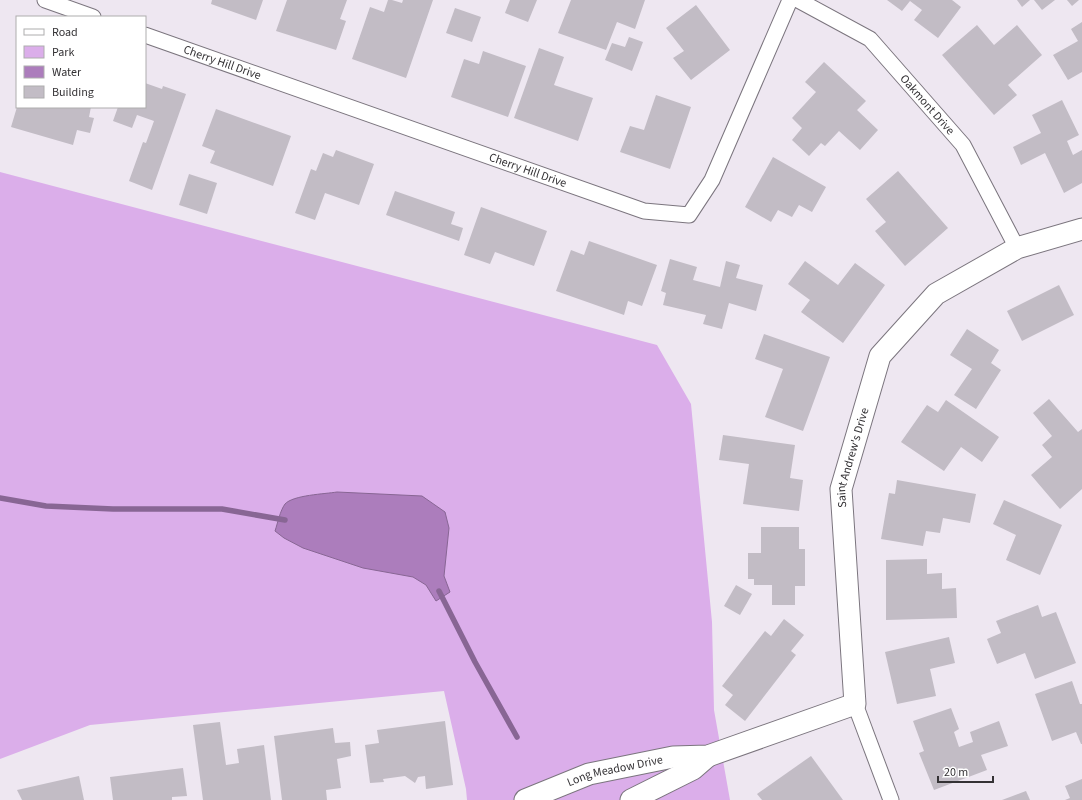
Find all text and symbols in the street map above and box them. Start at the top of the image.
legend [16,16,146,108]
text: Road [52,24,78,41]
street label: Cherry Hill Drive [181,41,264,84]
text: Park [52,44,74,61]
text: Water [52,64,82,81]
street label: Oakmont Drive [896,70,959,139]
text: Building [52,84,94,101]
street label: Cherry Hill Drive [487,149,569,192]
street label: Saint Andrew's Drive [832,406,873,508]
street label: Long Meadow Drive [564,751,664,791]
scale bar [938,758,993,784]
text: 20 m [944,764,968,781]

